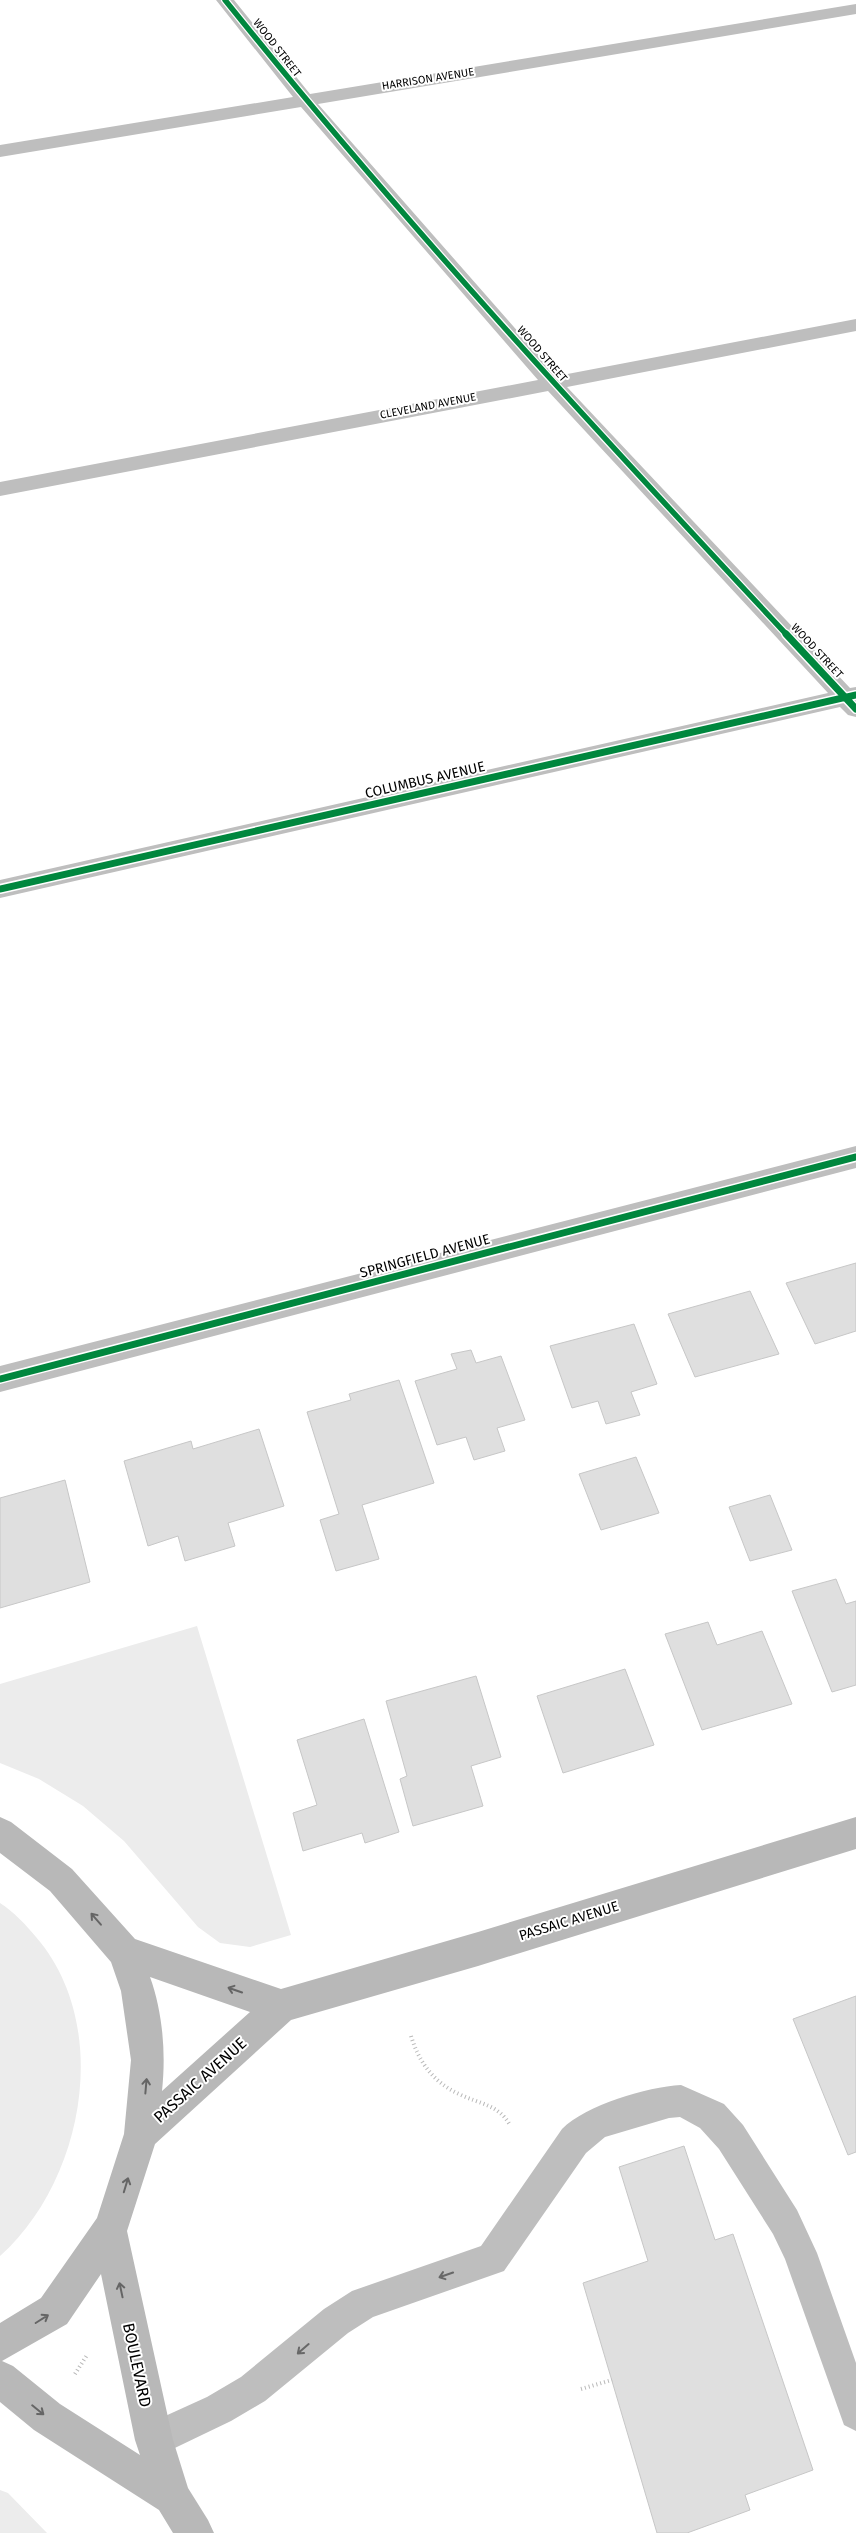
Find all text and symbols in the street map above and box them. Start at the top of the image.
street label: WOOD STREET [250,16,304,80]
street label: HARRISON AVENUE [381,65,475,93]
street label: WOOD STREET [514,323,570,385]
street label: CLEVELAND AVENUE [379,390,477,422]
street label: WOOD STREET [788,621,846,681]
street label: COLUMBUS AVENUE [363,758,487,802]
street label: SPRINGFIELD AVENUE [358,1230,492,1282]
street label: PASSAIC AVENUE [517,1898,621,1944]
one-way arrow [90,1913,102,1926]
one-way arrow [228,1985,243,1994]
street label: PASSAIC AVENUE [150,2033,250,2127]
one-way arrow [141,2078,150,2094]
one-way arrow [121,2177,131,2193]
one-way arrow [438,2271,454,2280]
one-way arrow [116,2282,125,2298]
one-way arrow [34,2313,48,2323]
street label: BOULEVARD [119,2321,155,2409]
one-way arrow [297,2343,310,2354]
one-way arrow [31,2405,44,2416]

